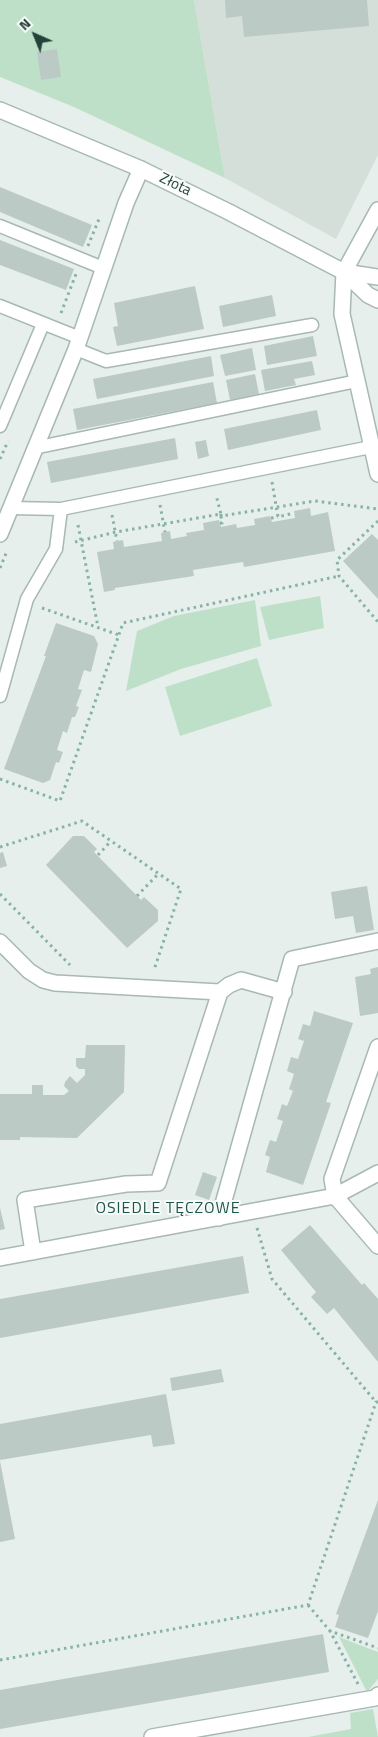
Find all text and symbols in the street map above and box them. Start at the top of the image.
north arrow [10,10,60,60]
text: N [13,13,35,35]
street label: Złota [156,170,194,200]
district label: OSIEDLE TĘCZOWE [94,1199,242,1219]

